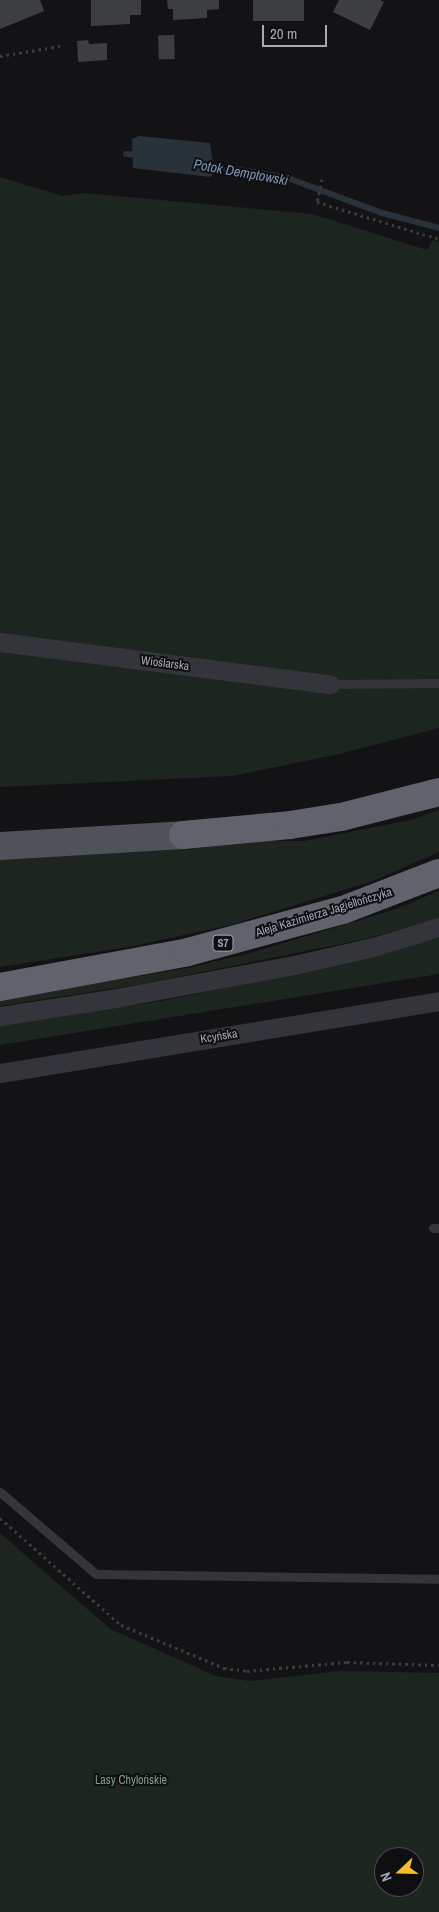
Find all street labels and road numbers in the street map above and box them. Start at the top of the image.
street label: Wioślarska [140,654,190,674]
street label: Aleja Kazimierza Jagiellończyka [254,885,394,941]
road number: S7 [212,934,234,951]
street label: Kcyńska [200,1027,238,1047]

